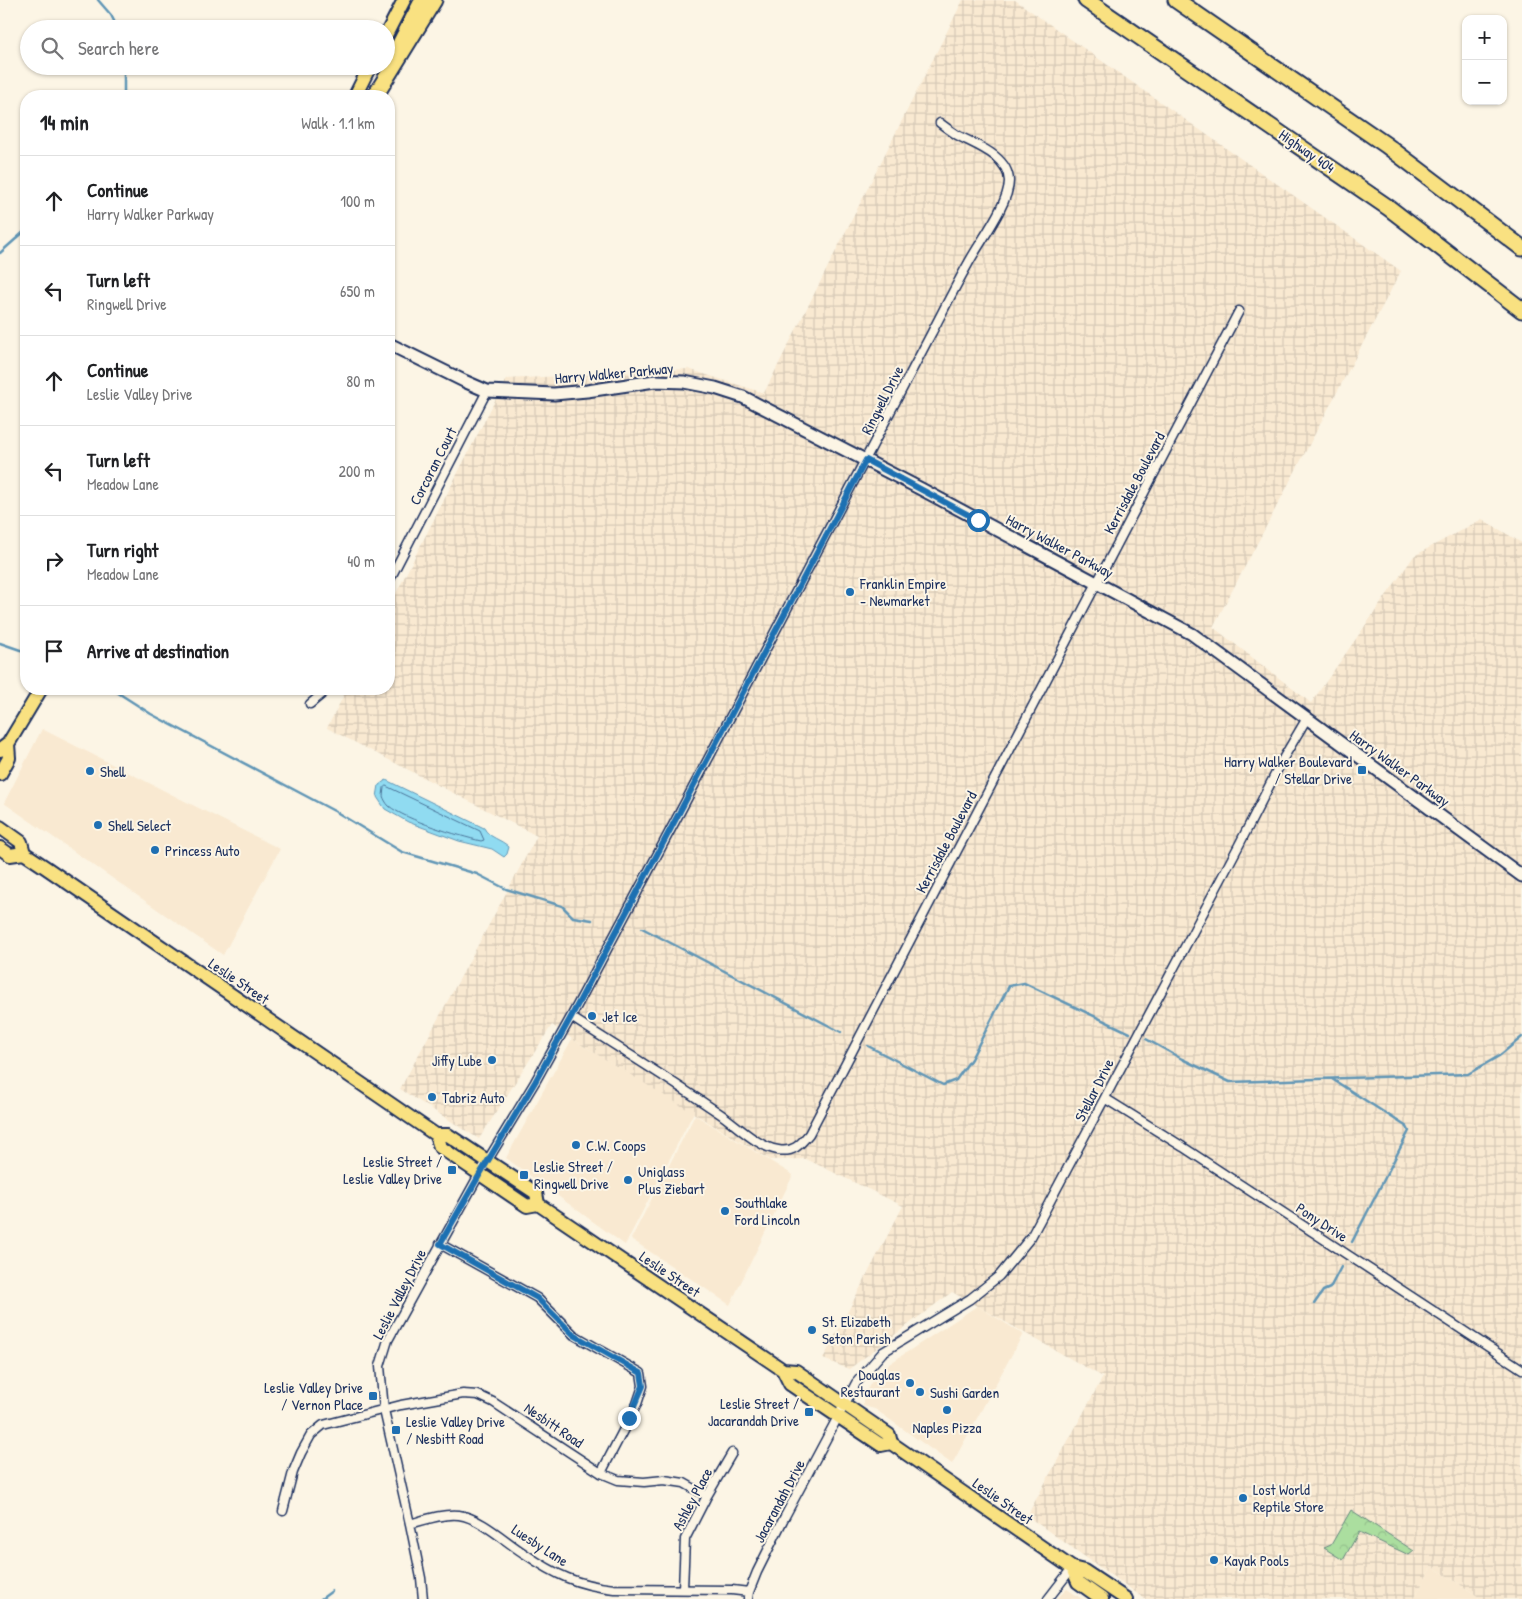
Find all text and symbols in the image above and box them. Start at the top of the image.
map controls [1462,15,1507,105]
button: + [1462,15,1507,60]
search box [20,20,395,75]
icon: search [38,34,66,62]
text: Search here [78,35,159,61]
button: − [1462,60,1507,105]
text: 14 min [40,108,89,137]
text: Walk · 1.1 km [301,112,375,134]
street label: Highway 404 [1275,124,1340,178]
text: Continue [87,177,148,203]
icon: ahead [40,187,68,215]
text: 100 m [340,190,375,212]
text: Harry Walker Parkway [87,203,214,225]
text: Turn left [87,267,150,293]
icon: left [40,277,68,305]
text: 650 m [340,280,375,302]
text: Ringwell Drive [87,293,167,315]
text: Continue [87,357,148,383]
street label: Harry Walker Parkway [554,357,674,389]
street label: Ringwell Drive [856,362,908,438]
icon: ahead [40,367,68,395]
text: 80 m [346,370,375,392]
text: Leslie Valley Drive [87,383,192,405]
street label: Corcoran Court [404,423,462,509]
street label: Kerrisdale Boulevard [1098,428,1170,538]
text: Turn left [87,447,150,473]
icon: left [40,457,68,485]
text: 200 m [339,460,375,482]
text: Meadow Lane [87,473,159,495]
route start [967,509,990,532]
street label: Harry Walker Parkway [1003,509,1117,583]
text: Turn right [87,537,158,563]
icon: right [40,547,68,575]
text: 40 m [347,550,375,572]
text: Meadow Lane [87,563,159,585]
place label: Franklin Empire - Newmarket [859,573,946,611]
marker: Franklin Empire - Newmarket [844,586,856,598]
icon: arrive [40,637,68,665]
text: Arrive at destination [87,638,229,664]
street label: Harry Walker Parkway [1346,725,1454,811]
place label: Harry Walker Boulevard / Stellar Drive [1224,751,1352,789]
place label: Shell [100,761,126,782]
marker: Harry Walker Boulevard / Stellar Drive [1356,764,1368,776]
marker: Shell [84,765,96,777]
street label: Kerrisdale Boulevard [910,787,982,897]
place label: Shell Select [108,815,172,836]
marker: Shell Select [92,819,104,831]
place label: Princess Auto [165,840,239,861]
marker: Princess Auto [149,844,161,856]
street label: Leslie Street [205,953,274,1009]
place label: Jet Ice [602,1006,637,1027]
marker: Jet Ice [586,1010,598,1022]
place label: Jiffy Lube [432,1050,482,1071]
marker: Jiffy Lube [486,1054,498,1066]
street label: Stellar Drive [1069,1055,1119,1125]
place label: Tabriz Auto [442,1087,505,1108]
marker: Tabriz Auto [426,1091,438,1103]
place label: C.W. Coops [586,1135,646,1156]
marker: C.W. Coops [570,1139,582,1151]
place label: Leslie Street / Leslie Valley Drive [343,1151,442,1189]
place label: Leslie Street / Ringwell Drive [534,1156,613,1194]
place label: Uniglass Plus Ziebart [638,1161,705,1199]
marker: Leslie Street / Leslie Valley Drive [446,1164,458,1176]
marker: Leslie Street / Ringwell Drive [518,1169,530,1181]
marker: Uniglass Plus Ziebart [622,1174,634,1186]
place label: Southlake Ford Lincoln [734,1192,800,1230]
street label: Pony Drive [1292,1197,1352,1247]
marker: Southlake Ford Lincoln [719,1205,731,1217]
street label: Leslie Valley Drive [367,1245,431,1343]
street label: Leslie Street [636,1246,705,1302]
place label: St. Elizabeth Seton Parish [822,1311,891,1349]
marker: St. Elizabeth Seton Parish [806,1324,818,1336]
place label: Douglas Restaurant [841,1364,901,1402]
place label: Leslie Valley Drive / Vernon Place [264,1377,363,1415]
marker: Douglas Restaurant [904,1377,916,1389]
place label: Sushi Garden [930,1382,999,1403]
marker: Sushi Garden [914,1386,926,1398]
marker: Leslie Valley Drive / Vernon Place [367,1390,379,1402]
place label: Leslie Street / Jacarandah Drive [708,1393,799,1431]
street label: Nesbitt Road [520,1397,588,1453]
marker: Naples Pizza [941,1404,953,1416]
marker: Leslie Street / Jacarandah Drive [803,1406,815,1418]
route end [618,1407,641,1430]
place label: Leslie Valley Drive / Nesbitt Road [406,1411,505,1449]
place label: Naples Pizza [913,1417,981,1438]
marker: Leslie Valley Drive / Nesbitt Road [390,1424,402,1436]
street label: Jacarandah Drive [748,1456,810,1546]
street label: Ashley Place [667,1464,717,1534]
street label: Leslie Street [969,1473,1038,1530]
place label: Lost World Reptile Store [1253,1479,1324,1517]
marker: Lost World Reptile Store [1237,1492,1249,1504]
street label: Luesby Lane [508,1519,572,1571]
place label: Kayak Pools [1224,1550,1289,1571]
marker: Kayak Pools [1208,1554,1220,1566]

